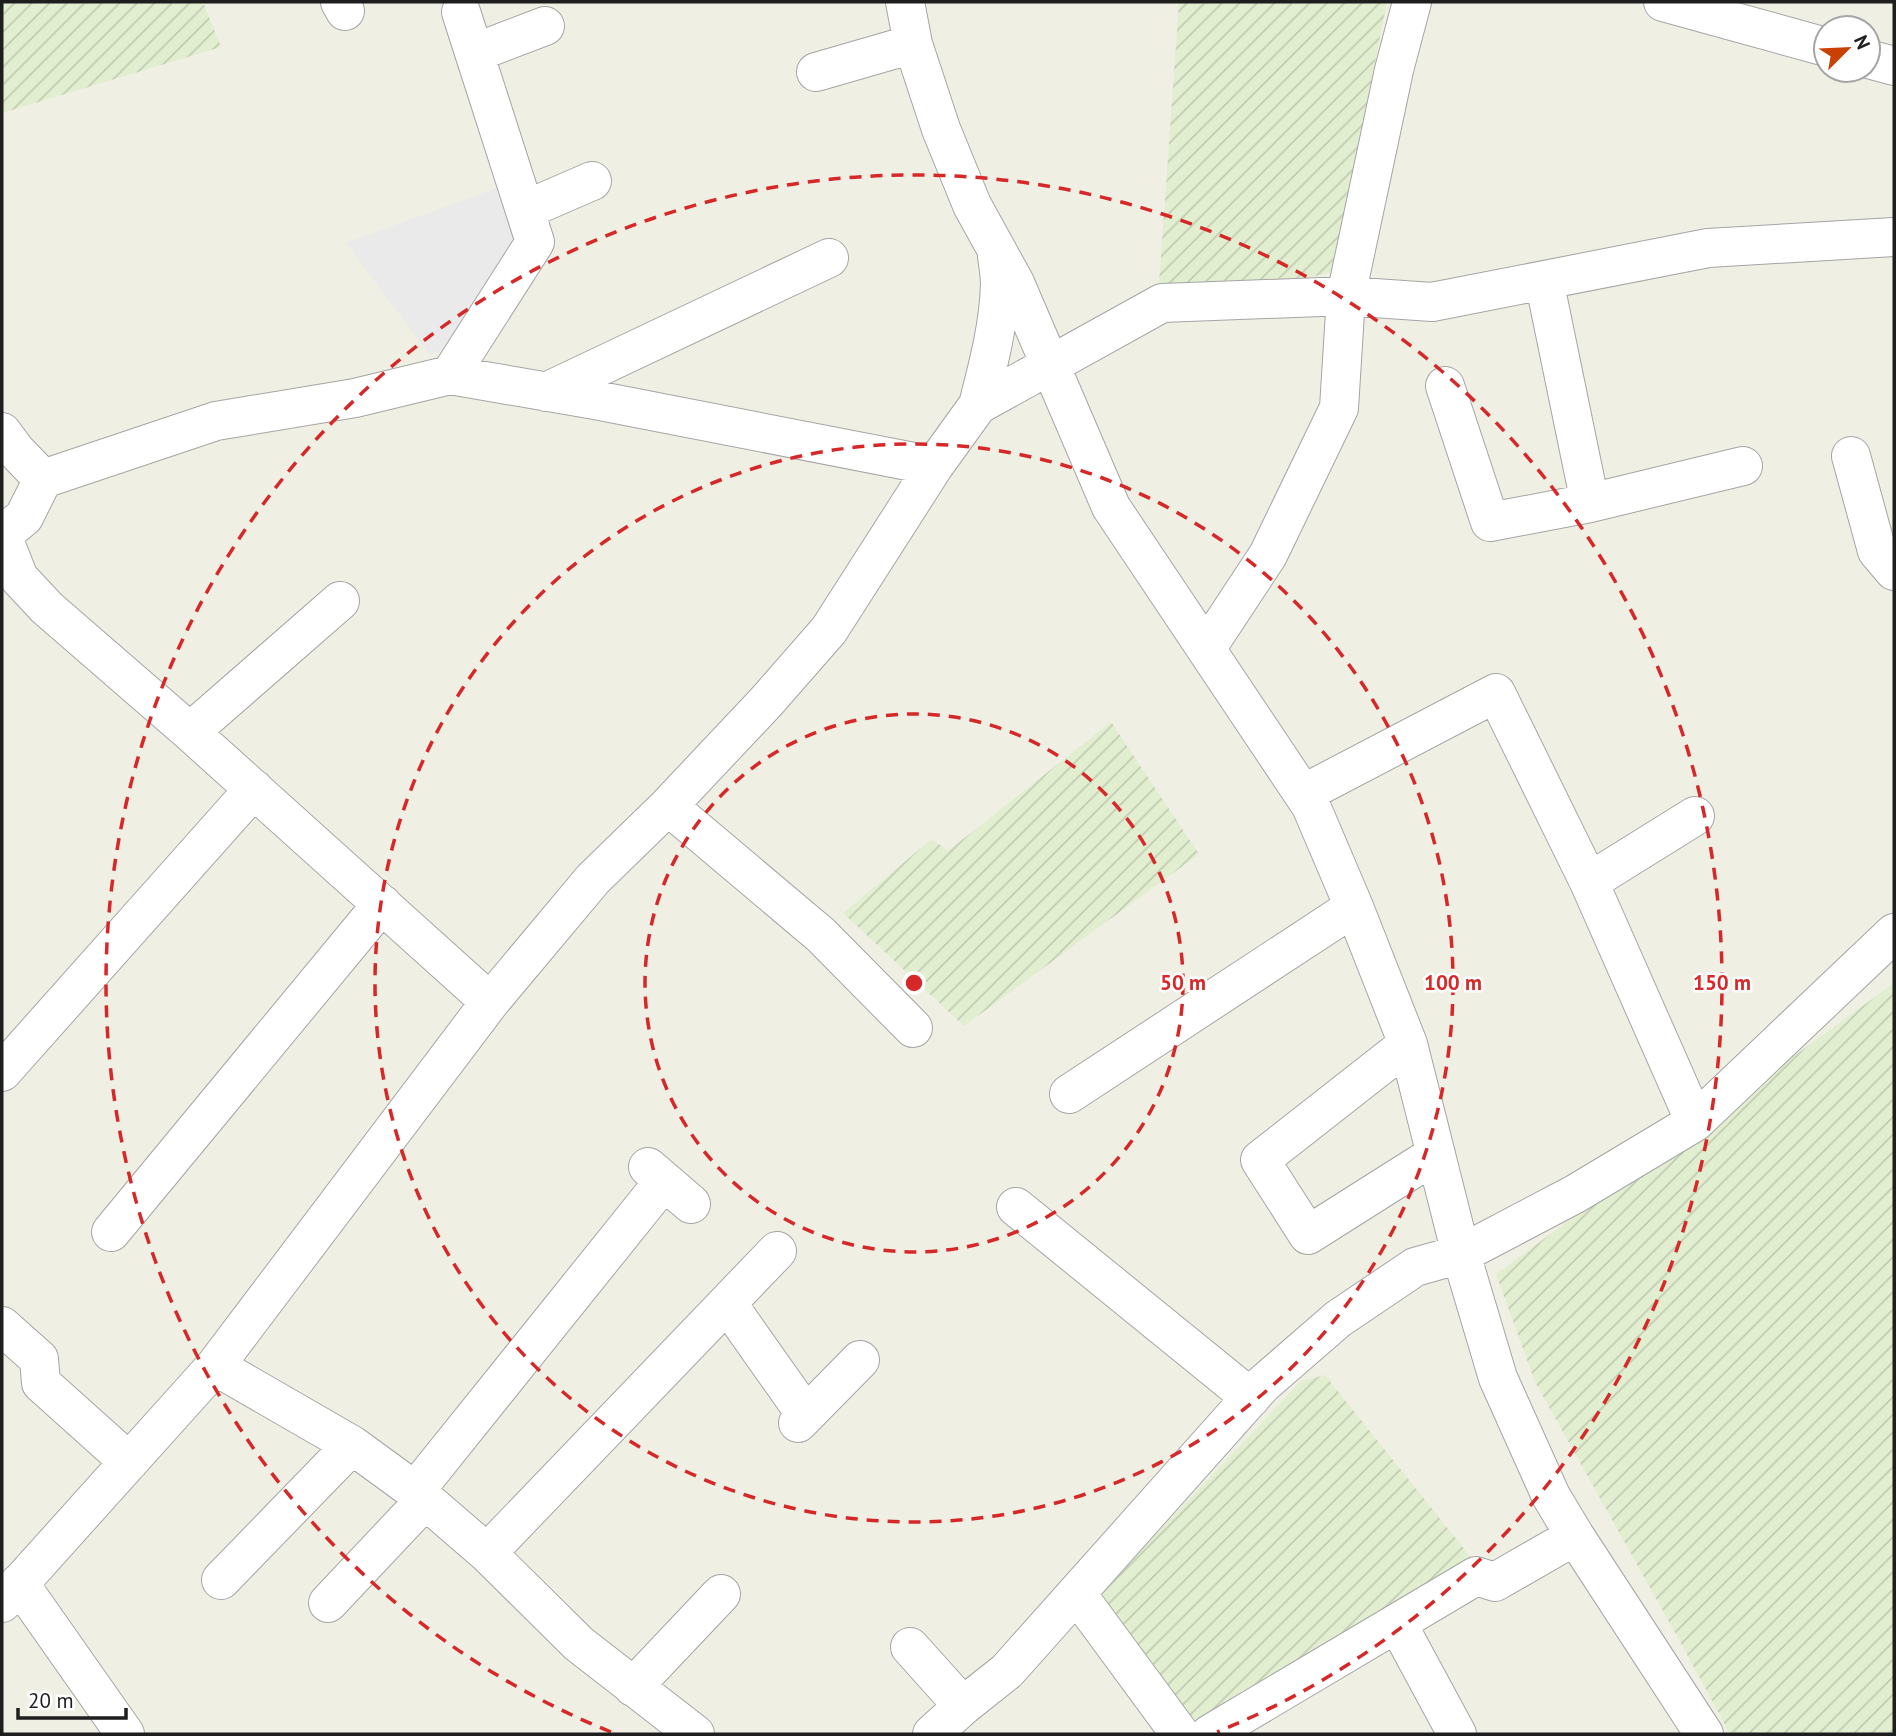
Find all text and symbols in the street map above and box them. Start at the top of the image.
north arrow [1812,14,1882,84]
text: N [1849,32,1876,53]
text: 50 m [1160,969,1206,996]
text: 100 m [1424,969,1482,996]
text: 150 m [1693,969,1751,996]
centre of rings [902,971,926,995]
scale bar [18,1676,126,1720]
text: 20 m [28,1687,74,1714]

